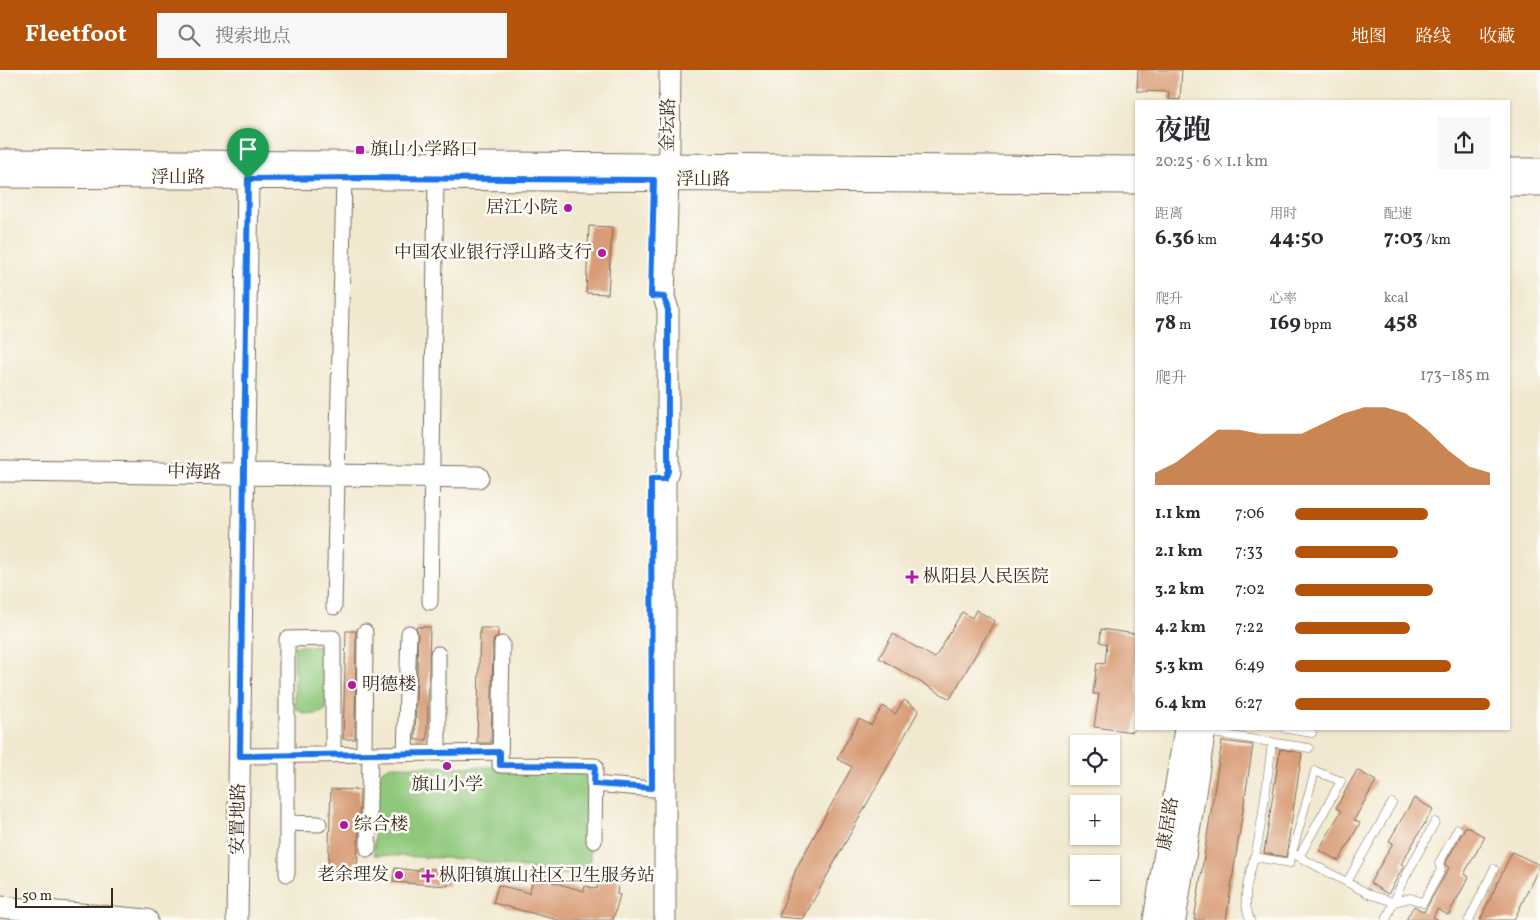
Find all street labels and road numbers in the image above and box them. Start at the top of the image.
street label: 金坛路 [656,98,682,152]
street label: 浮山路 [151,166,205,191]
street label: 浮山路 [676,168,730,193]
street label: 中海路 [167,460,221,486]
street label: 安置地路 [226,783,252,855]
street label: 康居路 [1152,795,1186,853]

